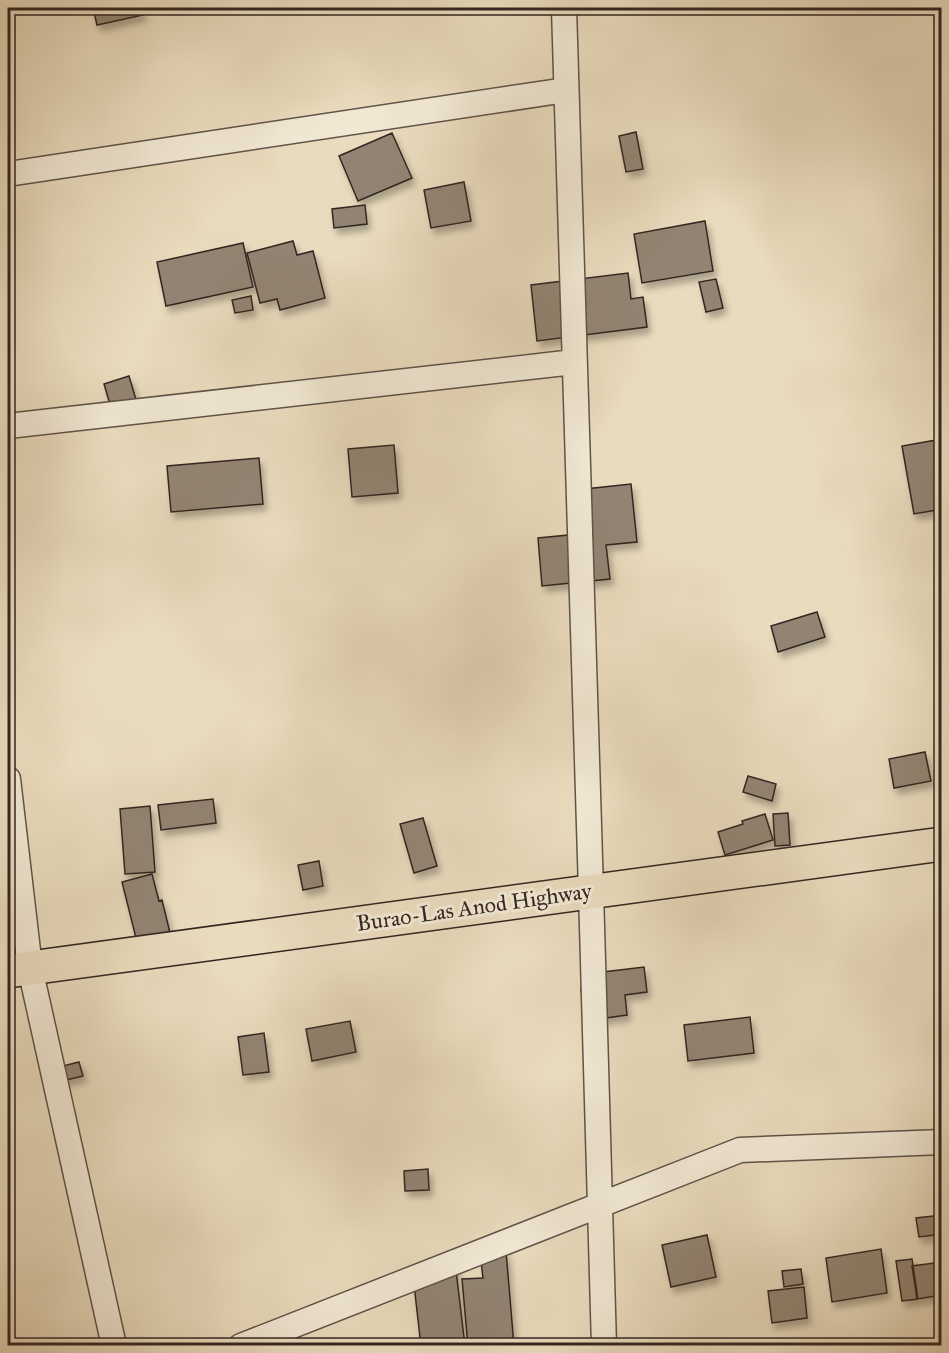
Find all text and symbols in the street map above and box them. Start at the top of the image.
street label: Burao-Las Anod Highway [355,877,594,937]

